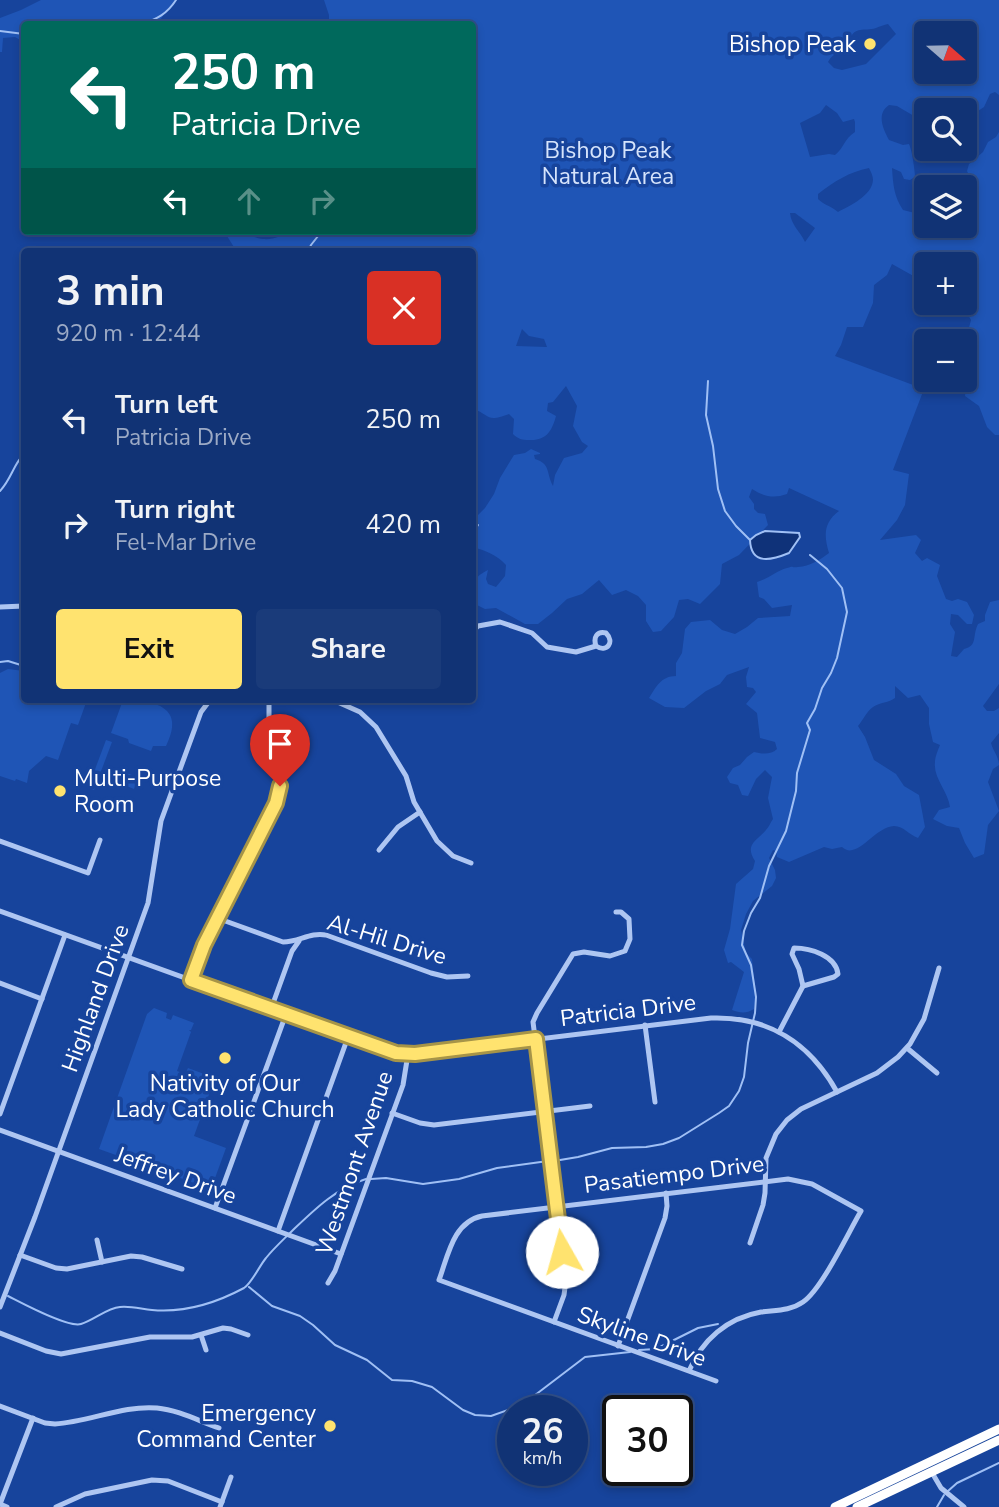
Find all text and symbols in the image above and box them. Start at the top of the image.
north arrow [914,21,976,84]
map controls [914,21,977,392]
place label: Bishop Peak [729,29,856,60]
marker: Bishop Peak [862,36,878,52]
text: 250 m [171,39,315,106]
icon: left [56,49,147,140]
button: search [914,98,977,161]
text: Patricia Drive [171,103,361,146]
park label: Bishop Peak Natural Area [542,135,674,192]
button: layers [914,175,977,238]
icon: left [157,182,195,220]
icon: ahead [230,182,268,220]
icon: right [303,182,341,220]
button: + [914,252,977,315]
text: 3 min [56,263,165,320]
button: close [367,271,441,345]
text: 920 m · 12:44 [56,318,201,349]
button: − [914,329,977,392]
text: Turn left [115,387,218,422]
icon: left [56,401,94,439]
text: 250 m [365,402,441,437]
text: Patricia Drive [115,422,251,453]
text: Turn right [115,492,234,527]
icon: right [56,506,94,544]
text: 420 m [365,507,441,542]
text: Fel-Mar Drive [115,527,256,558]
button: Exit [56,609,242,689]
button: Share [256,609,441,689]
pin [250,714,310,786]
icon: arrive [261,725,299,763]
place label: Multi-Purpose Room [74,763,221,820]
marker: Multi-Purpose Room [52,783,68,799]
street label: Al-Hil Drive [323,907,450,972]
street label: Highland Drive [54,920,137,1076]
street label: Patricia Drive [558,987,698,1034]
marker: Nativity of Our Lady Catholic Church [217,1050,233,1066]
street label: Westmont Avenue [308,1067,401,1259]
place label: Nativity of Our Lady Catholic Church [116,1068,334,1125]
street label: Jeffrey Drive [110,1139,241,1212]
street label: Pasatiempo Drive [582,1148,766,1201]
position arrow [525,1215,599,1289]
street label: Skyline Drive [573,1299,711,1374]
speed limit sign: 30 [602,1395,693,1486]
place label: Emergency Command Center [136,1398,317,1455]
text: 26 [521,1408,564,1455]
marker: Emergency Command Center [322,1418,338,1434]
text: km/h [523,1446,562,1470]

